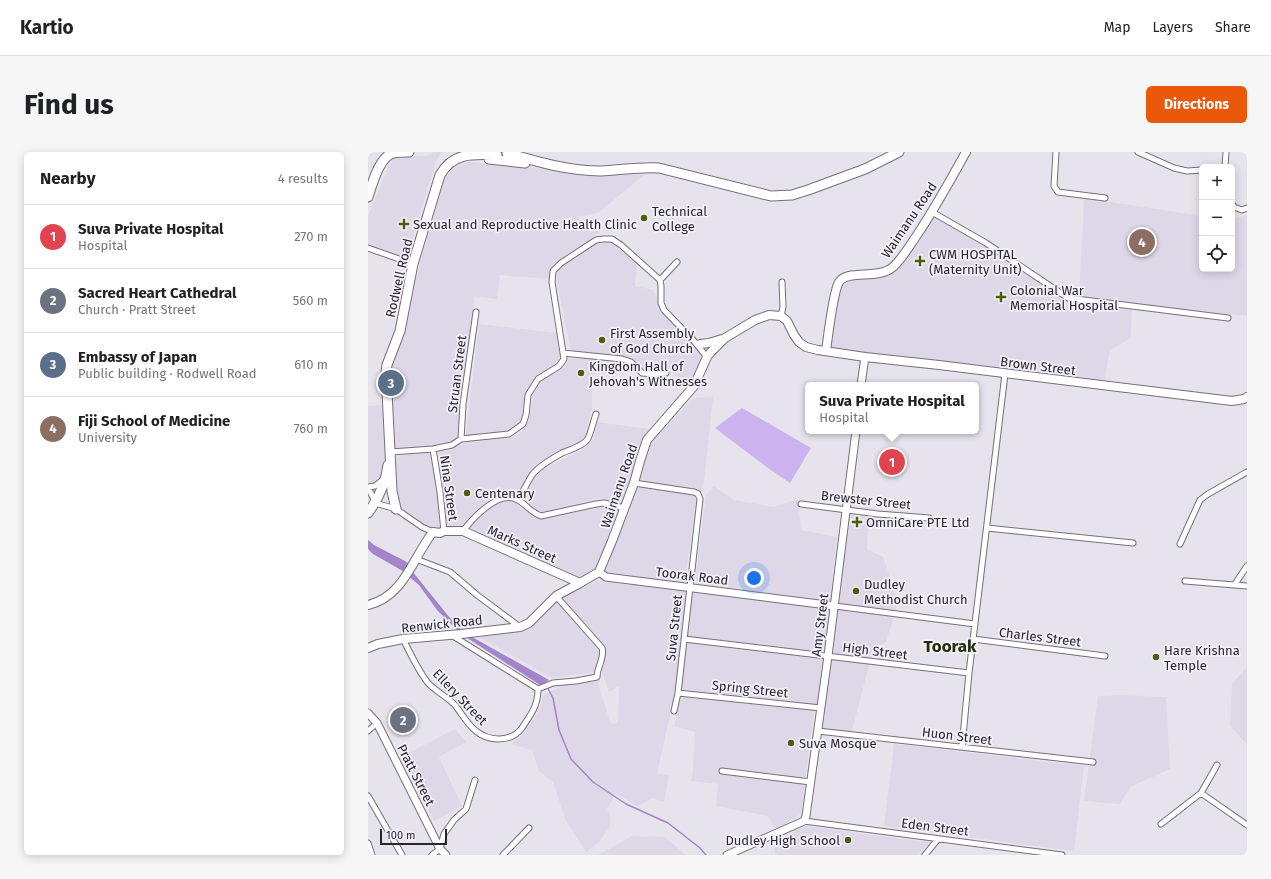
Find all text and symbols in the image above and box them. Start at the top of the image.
text: Kartio [20,16,74,39]
text: Map [1104,19,1130,36]
text: Layers [1152,19,1193,36]
text: Share [1215,19,1251,36]
button: Directions [1146,86,1247,123]
text: Find us [24,88,114,121]
map controls [1199,164,1235,272]
button: + [1199,164,1235,200]
text: Nearby [40,168,95,189]
text: 4 results [278,171,328,186]
street label: Waimanu Road [878,179,940,261]
button: − [1199,200,1235,236]
place label: Technical College [652,204,707,234]
marker: Technical College [639,213,649,223]
place label: Sexual and Reproductive Health Clinic [413,217,637,232]
marker: Sexual and Reproductive Health Clinic [398,218,410,230]
text: Suva Private Hospital [78,220,224,238]
pin: 4 [1129,227,1155,257]
text: 1 [50,229,56,244]
text: 270 m [294,229,328,244]
button: locate [1199,236,1235,272]
street label: Rodwell Road [383,237,415,319]
text: Hospital [78,238,127,253]
place label: CWM HOSPITAL (Maternity Unit) [929,247,1022,277]
marker: CWM HOSPITAL (Maternity Unit) [914,255,926,267]
place label: Colonial War Memorial Hospital [1010,283,1118,313]
text: Sacred Heart Cathedral [78,284,237,302]
marker: Colonial War Memorial Hospital [995,291,1007,303]
text: 2 [50,293,56,308]
text: 560 m [293,293,328,308]
text: Church · Pratt Street [78,302,196,317]
place label: First Assembly of God Church [610,326,695,356]
street label: Struan Street [445,334,469,414]
marker: First Assembly of God Church [597,335,607,345]
text: Embassy of Japan [78,348,197,366]
street label: Brown Street [999,354,1077,378]
text: 3 [50,357,56,372]
text: 610 m [294,357,328,372]
place label: Kingdom Hall of Jehovah's Witnesses [589,359,707,389]
text: Public building · Rodwell Road [78,366,257,381]
pin: 3 [378,368,404,398]
marker: Kingdom Hall of Jehovah's Witnesses [576,368,586,378]
popup [805,382,979,434]
text: Suva Private Hospital [819,392,965,410]
text: Hospital [819,410,868,425]
text: Fiji School of Medicine [78,412,230,430]
text: 4 [49,421,57,436]
text: 760 m [294,421,328,436]
text: University [78,430,137,445]
street label: Waimanu Road [598,442,640,530]
pin: 1 [879,447,905,477]
street label: Nina Street [437,454,461,522]
place label: Centenary [475,486,535,501]
marker: Centenary [462,488,472,498]
street label: Brewster Street [820,488,912,512]
place label: OmniCare PTE Ltd [866,515,970,530]
marker: OmniCare PTE Ltd [851,516,863,528]
street label: Marks Street [485,522,559,566]
street label: Toorak Road [655,564,729,588]
your location [744,568,764,588]
place label: Dudley Methodist Church [864,577,968,607]
marker: Dudley Methodist Church [851,586,861,596]
street label: Amy Street [809,592,831,657]
street label: Suva Street [663,594,685,662]
street label: Renwick Road [401,612,483,636]
street label: Charles Street [998,625,1082,650]
district label: Toorak [923,636,977,657]
street label: High Street [842,640,909,662]
place label: Hare Krishna Temple [1164,643,1240,673]
marker: Hare Krishna Temple [1151,652,1161,662]
street label: Ellery Street [430,666,490,728]
street label: Spring Street [711,678,789,700]
pin: 2 [390,705,416,735]
street label: Huon Street [921,724,993,748]
place label: Suva Mosque [799,736,877,751]
marker: Suva Mosque [786,738,796,748]
street label: Pratt Street [394,742,438,809]
street label: Eden Street [900,815,970,839]
scale bar [380,827,447,846]
text: 100 m [386,829,415,842]
place label: Dudley High School [725,833,840,848]
marker: Dudley High School [843,835,853,845]

